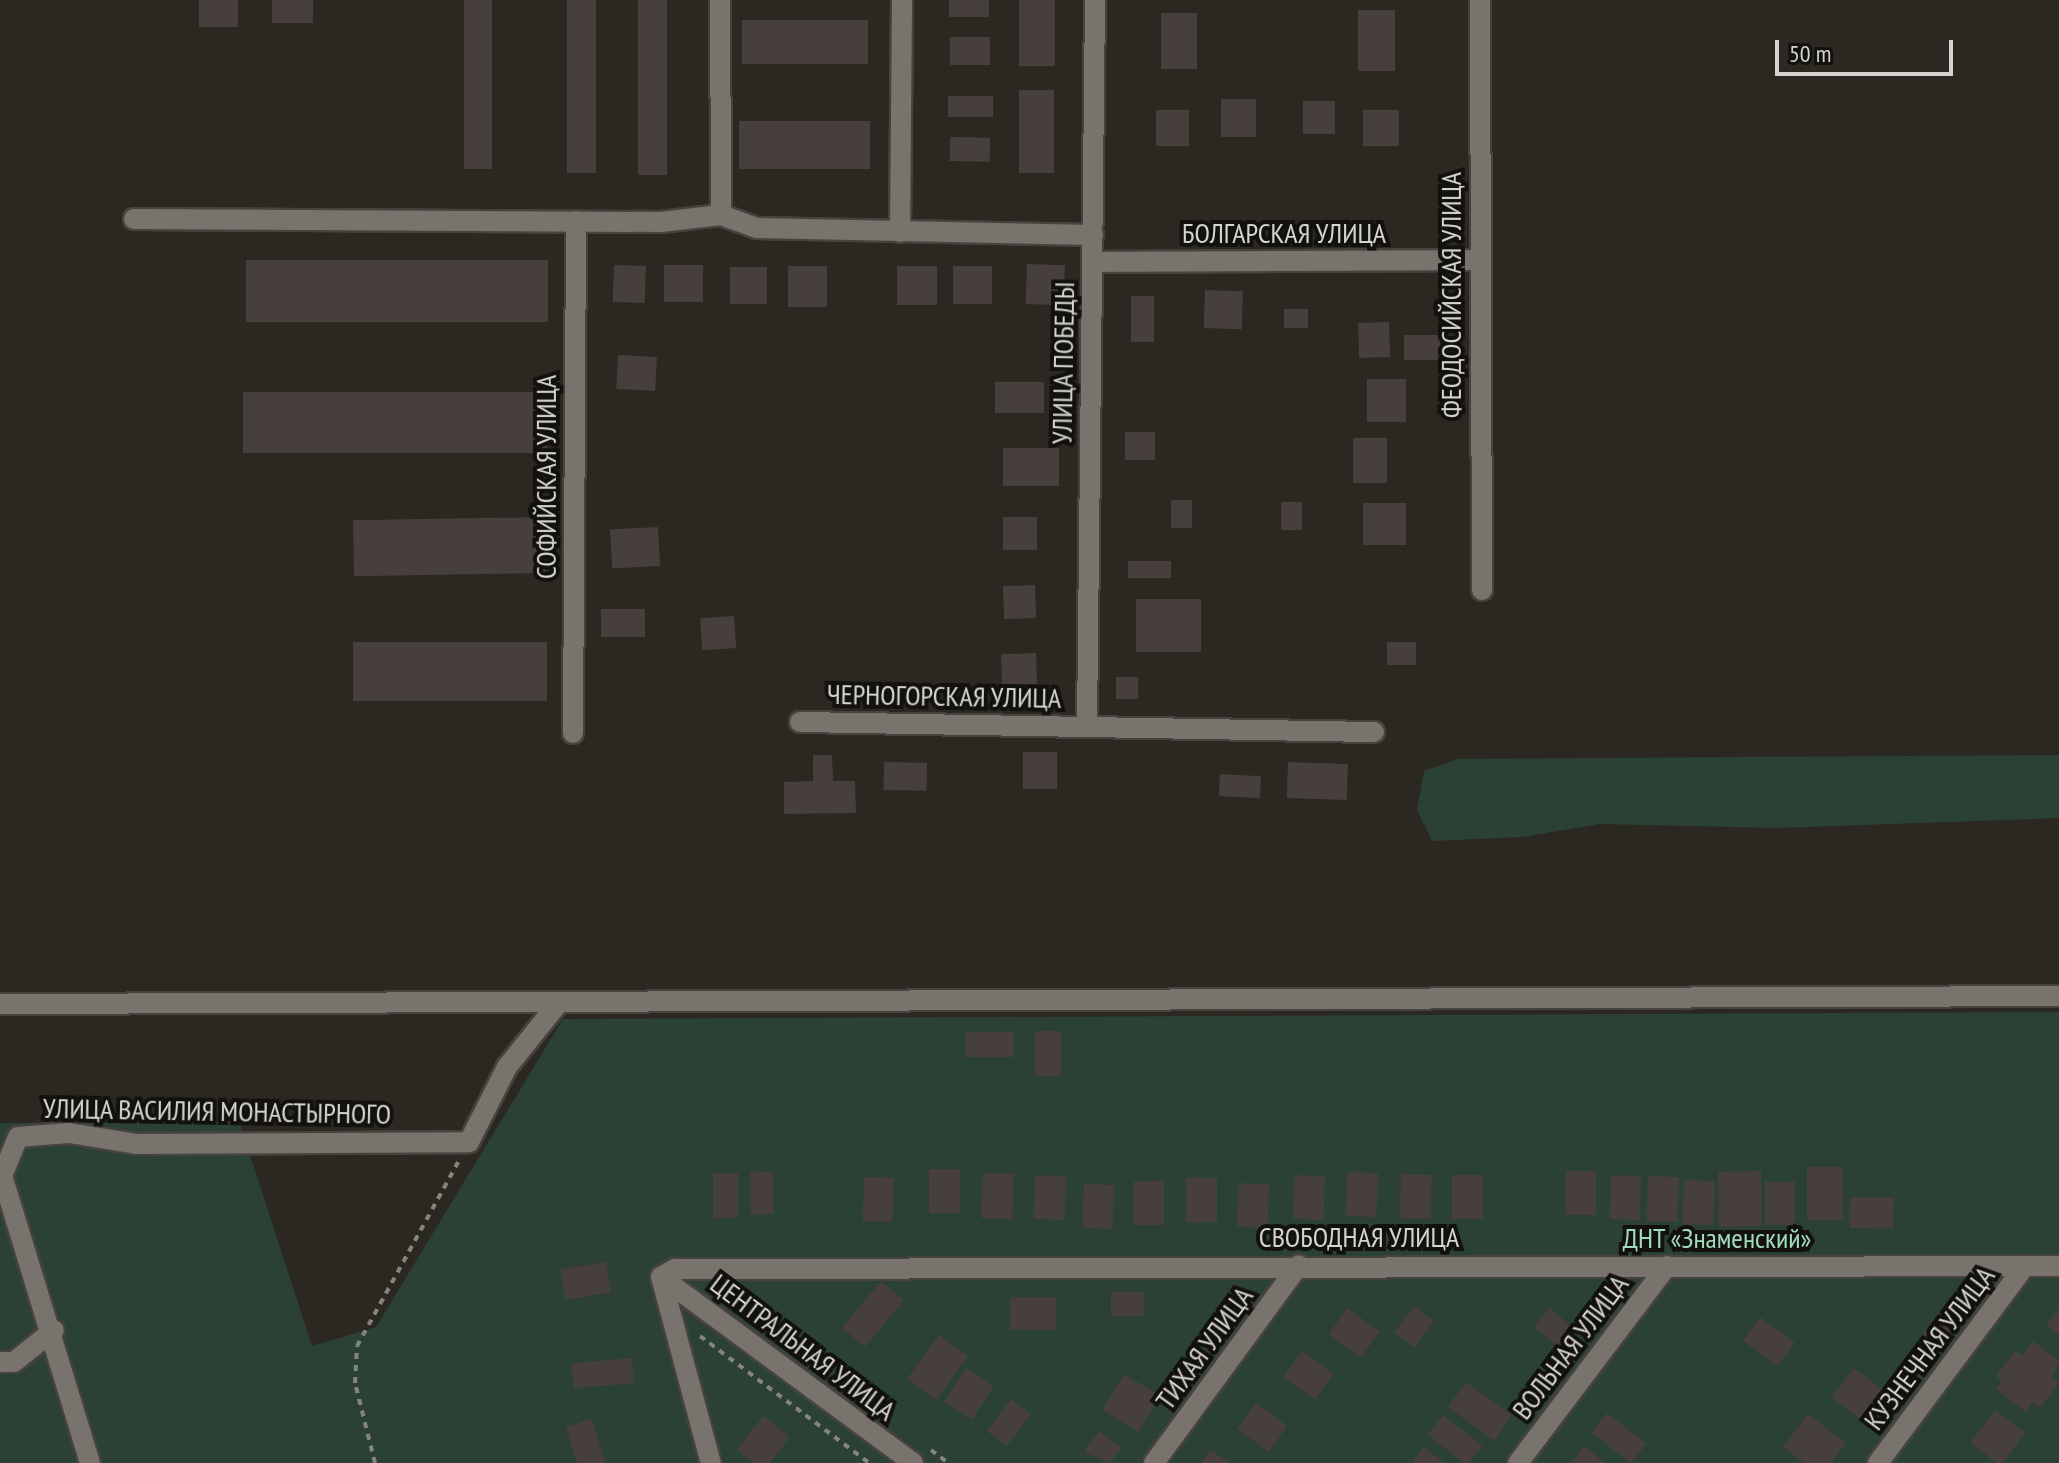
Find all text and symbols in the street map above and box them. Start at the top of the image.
scale bar [1779,24,1957,74]
text: 50 m [1789,38,1831,69]
street label: ФЕОДОСИЙСКАЯ УЛИЦА [1434,172,1468,418]
street label: БОЛГАРСКАЯ УЛИЦА [1182,216,1386,250]
street label: УЛИЦА ПОБЕДЫ [1045,281,1081,445]
street label: СОФИЙСКАЯ УЛИЦА [529,375,563,579]
street label: ЧЕРНОГОРСКАЯ УЛИЦА [826,677,1062,715]
street label: УЛИЦА ВАСИЛИЯ МОНАСТЫРНОГО [42,1091,392,1131]
street label: СВОБОДНАЯ УЛИЦА [1258,1220,1460,1254]
park label: ДНТ «Знаменский» [1622,1221,1812,1255]
street label: КУЗНЕЧНАЯ УЛИЦА [1857,1260,2001,1436]
street label: ЦЕНТРАЛЬНАЯ УЛИЦА [704,1266,902,1428]
street label: ВОЛЬНАЯ УЛИЦА [1505,1268,1635,1426]
street label: ТИХАЯ УЛИЦА [1148,1280,1260,1416]

